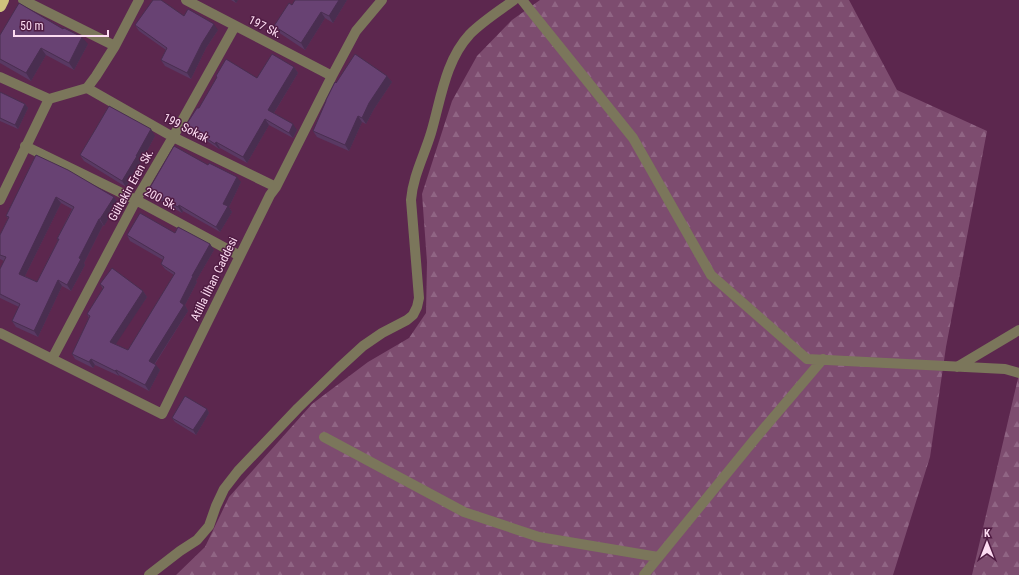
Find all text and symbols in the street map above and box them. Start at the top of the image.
scale bar [14,12,108,38]
street label: 197 Sk. [246,13,284,41]
text: 50 m [20,19,44,33]
street label: 199 Sokak [161,111,212,146]
street label: Gültekin Eren Sk. [105,147,157,223]
street label: 200 Sk. [142,185,180,213]
street label: Atilla İlhan Caddesi [187,234,240,323]
north arrow [967,523,1007,563]
text: K [984,527,991,540]

